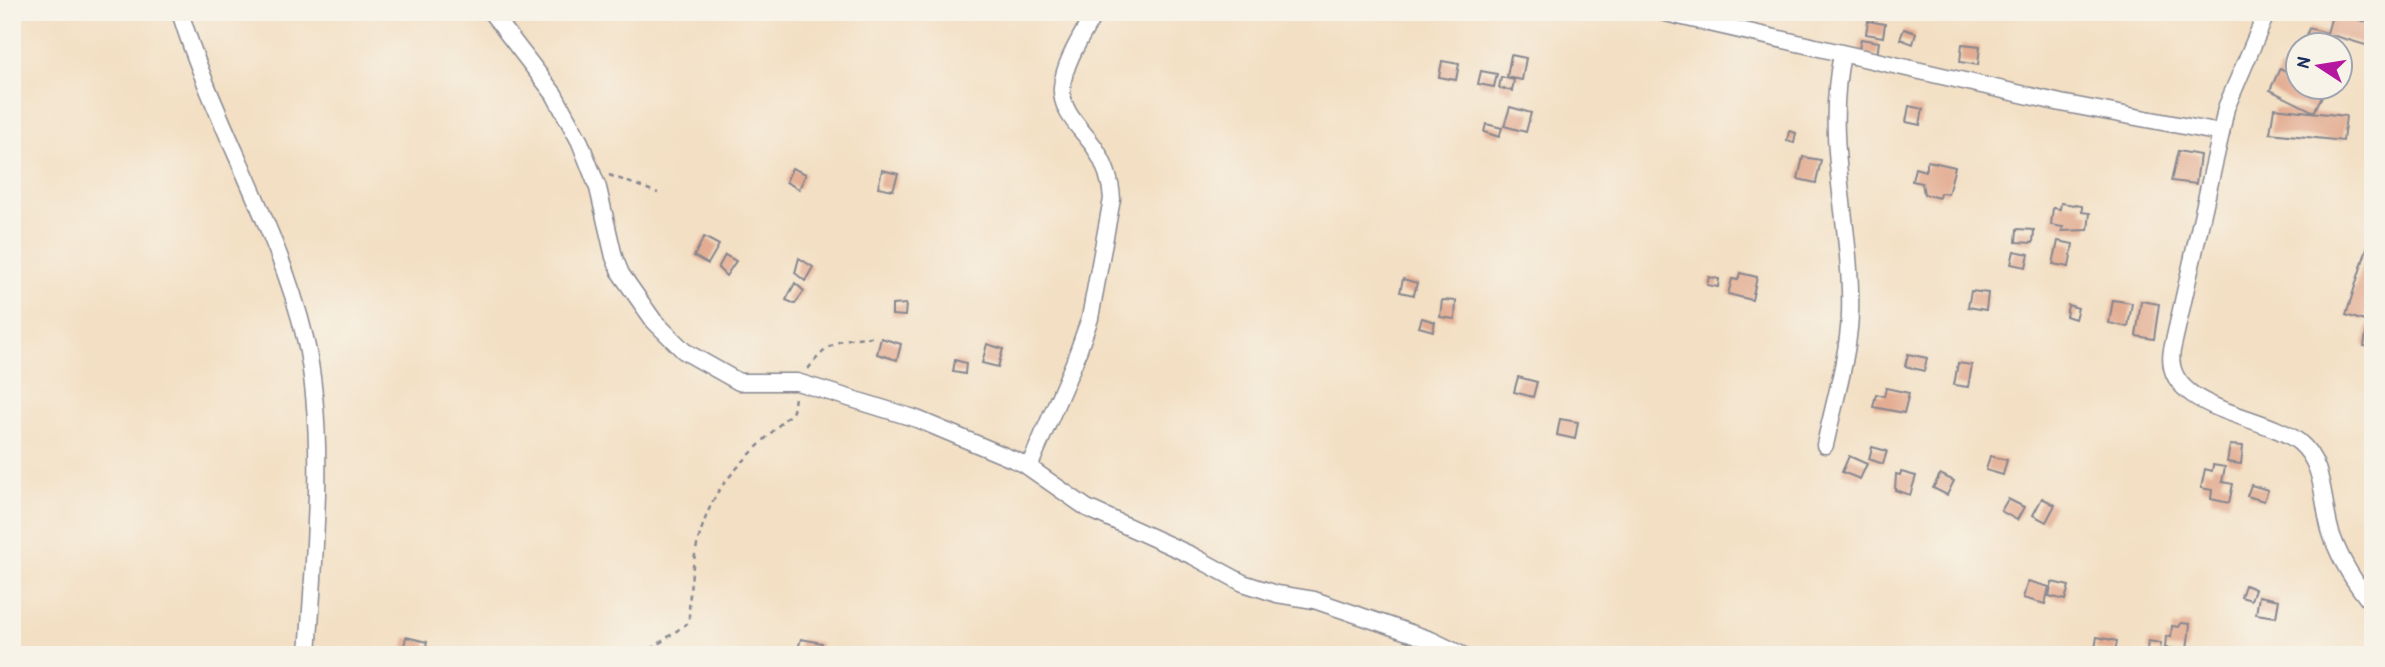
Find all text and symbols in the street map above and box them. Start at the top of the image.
north arrow [2284,32,2354,102]
text: N [2289,55,2316,70]

